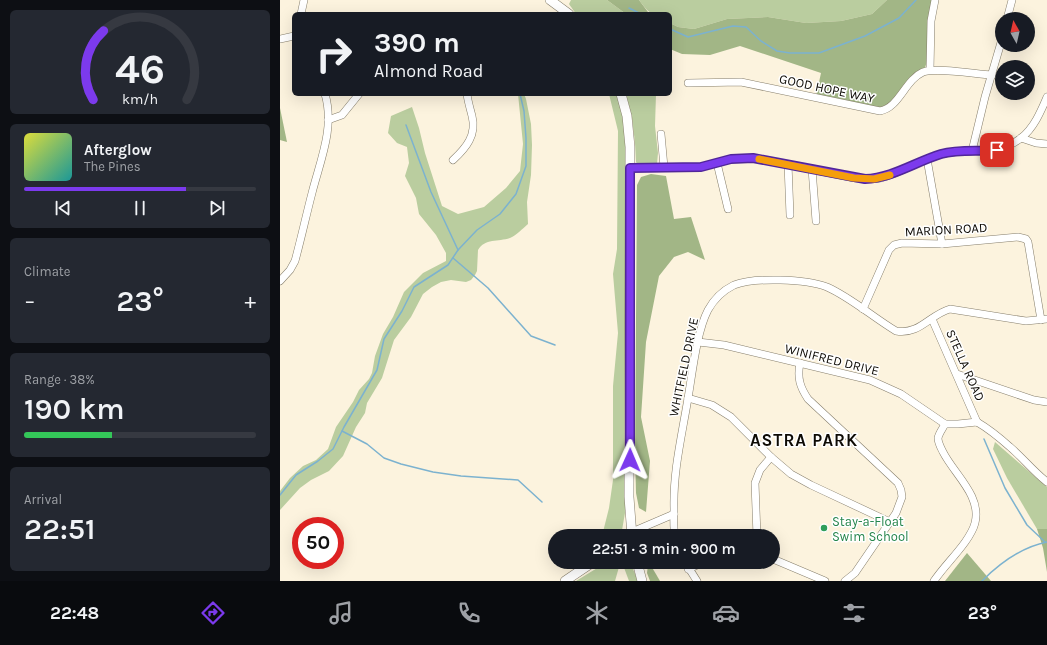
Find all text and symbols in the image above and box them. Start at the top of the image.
north arrow [995,12,1035,52]
map controls [995,12,1035,100]
text: 390 m [374,26,460,59]
icon: right [308,28,360,80]
text: 46 [115,45,165,93]
text: Almond Road [374,60,483,82]
button: layers [995,60,1035,100]
street label: GOOD HOPE WAY [778,71,876,106]
text: km/h [122,91,158,108]
pin [980,133,1014,167]
icon: arrive [986,139,1008,161]
text: Afterglow [84,141,152,159]
text: The Pines [84,159,141,174]
icon: previous [52,197,74,219]
icon: pause [129,197,151,219]
icon: next [206,197,228,219]
street label: MARION ROAD [904,220,988,239]
text: Climate [24,264,70,279]
text: 23° [116,283,164,319]
text: − [24,288,36,314]
text: + [244,288,256,314]
street label: WHITFIELD DRIVE [666,316,701,418]
street label: STELLA ROAD [943,327,988,403]
street label: WINIFRED DRIVE [783,341,880,378]
text: Range · 38% [24,372,95,387]
text: 190 km [24,391,125,427]
district label: ASTRA PARK [750,430,858,450]
position arrow [609,439,651,481]
text: Arrival [24,492,62,507]
text: 22:51 [24,511,95,547]
place label: Stay-a-Float Swim School [832,514,909,544]
speed limit sign: 50 [292,517,344,569]
marker: Stay-a-Float Swim School [819,523,829,533]
text: 22:51 · 3 min · 900 m [592,540,736,558]
icon: directions [199,599,227,627]
icon: music [327,599,355,627]
icon: phone [455,599,483,627]
icon: climate [583,599,611,627]
icon: car [712,599,740,627]
icon: filters [840,599,868,627]
text: 22:48 [50,602,99,624]
text: 23° [968,602,997,624]

